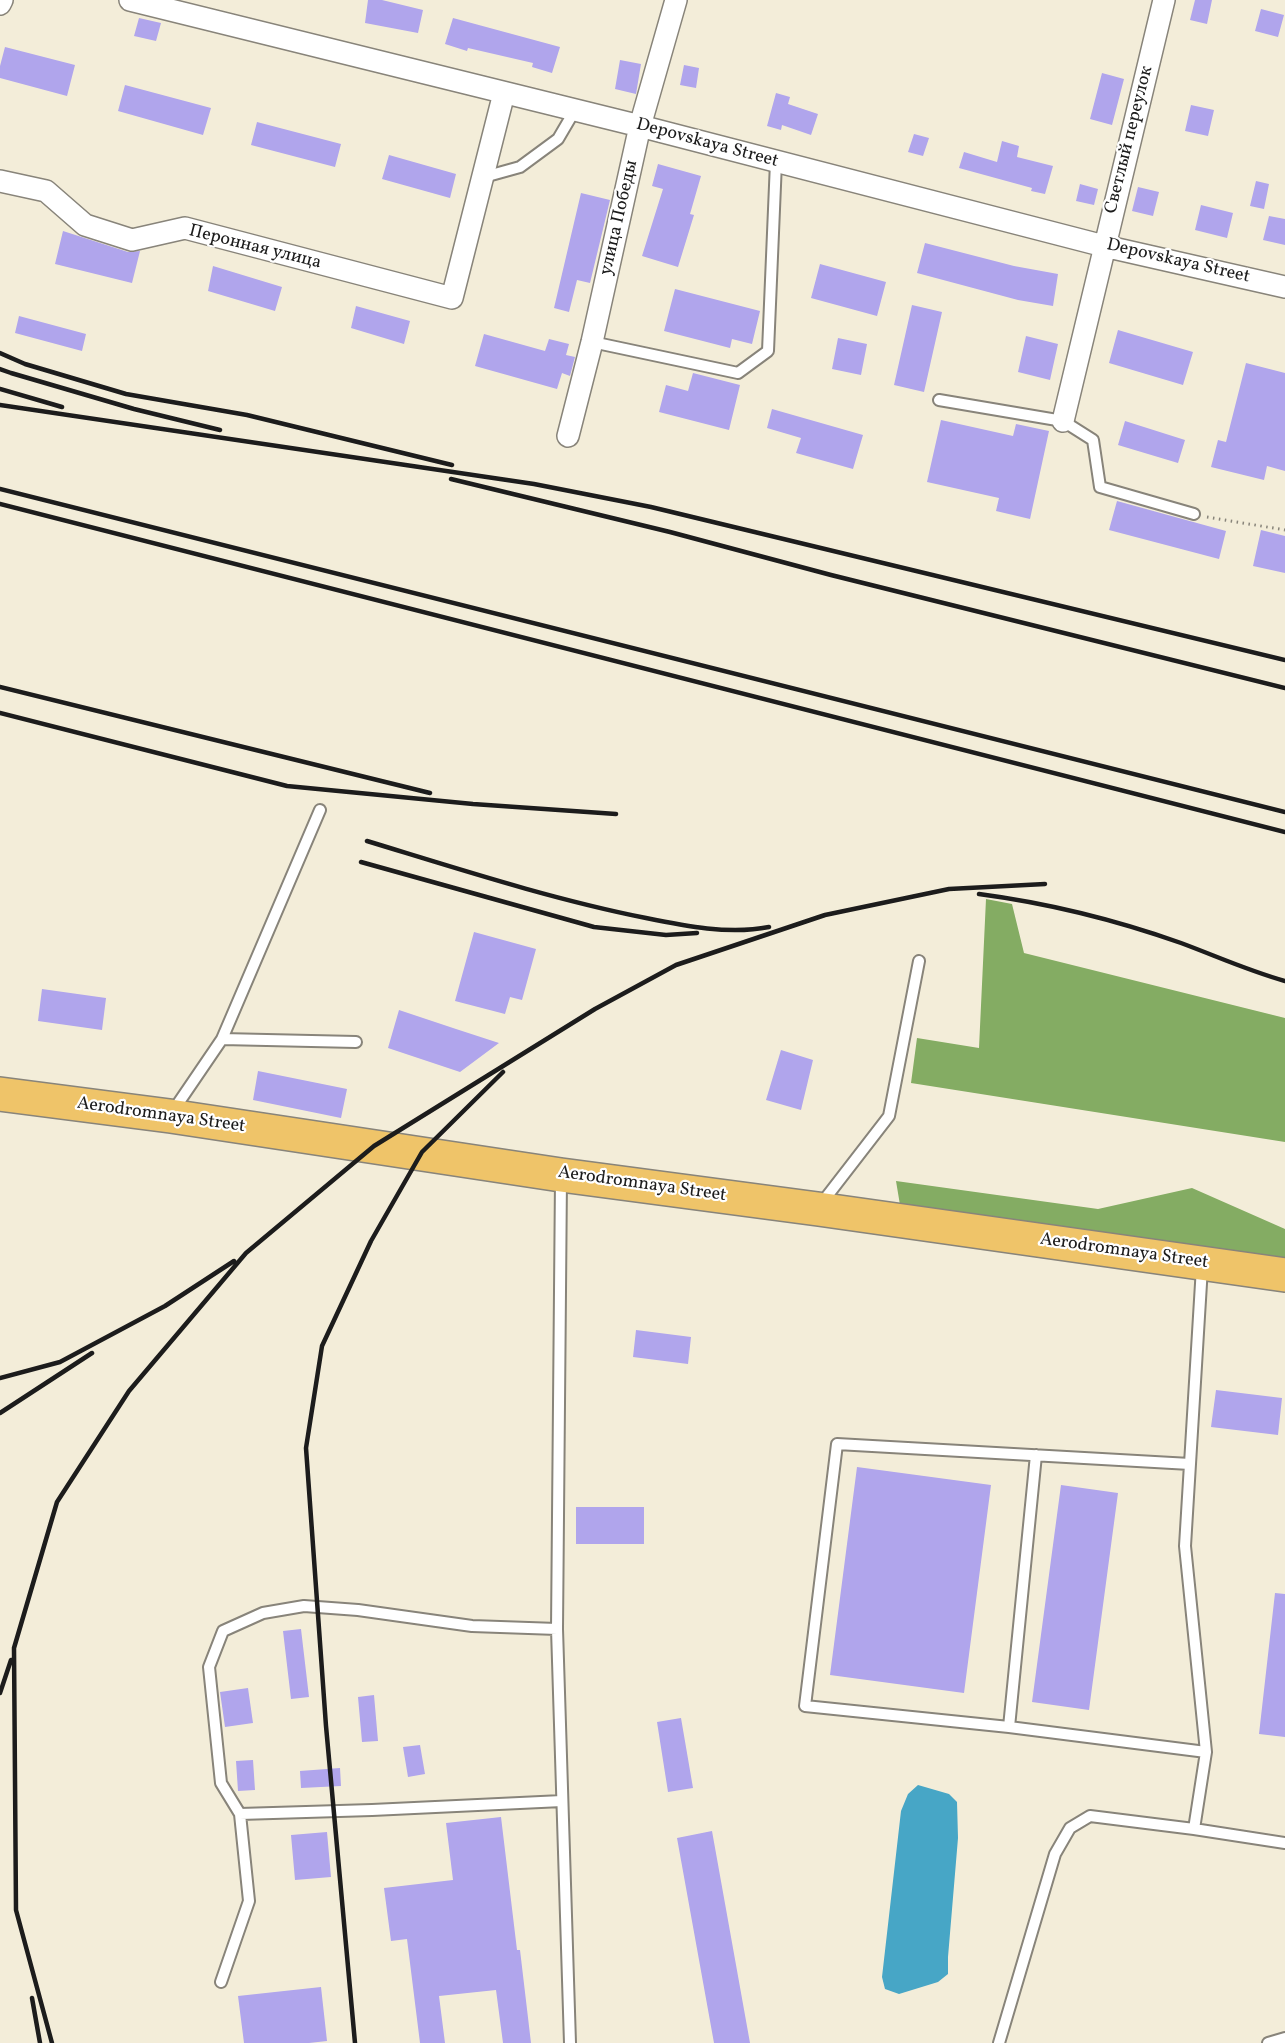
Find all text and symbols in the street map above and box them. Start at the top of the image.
street label: Светлый переулок [1101,64,1159,216]
street label: Depovskaya Street [634,115,780,173]
street label: улица Победы [596,158,644,278]
street label: Перонная улица [187,221,323,275]
street label: Depovskaya Street [1104,235,1252,289]
street label: Aerodromnaya Street [75,1093,247,1139]
street label: Aerodromnaya Street [556,1162,728,1208]
street label: Aerodromnaya Street [1038,1229,1210,1275]

